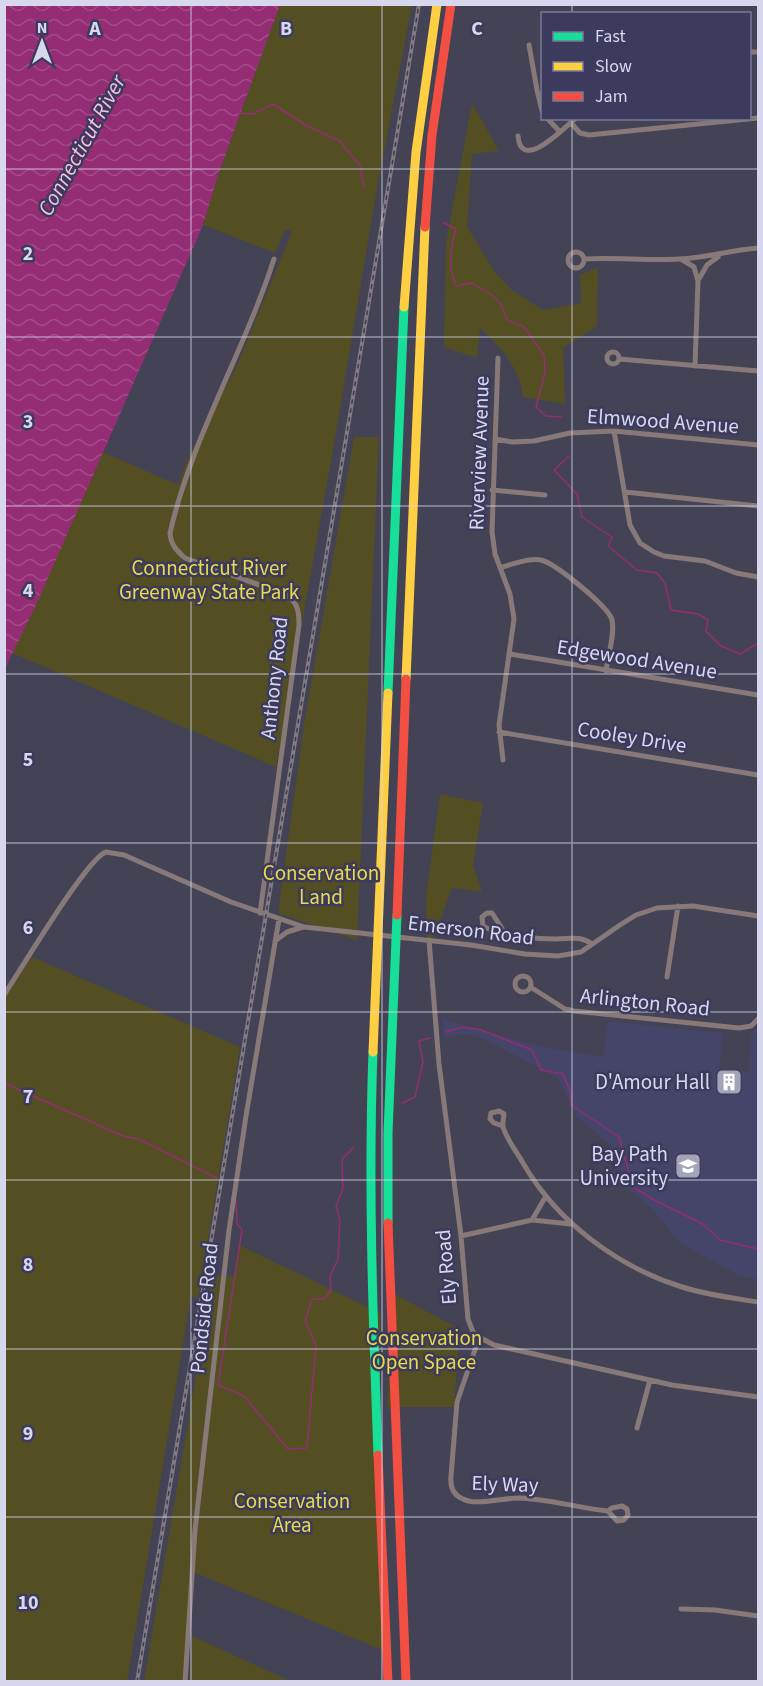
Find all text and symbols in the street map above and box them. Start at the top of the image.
north arrow [12,12,72,72]
legend [541,12,751,120]
text: A [88,15,101,43]
text: B [280,15,292,43]
text: C [471,15,483,43]
text: N [37,17,47,39]
text: Fast [595,24,626,49]
text: Slow [595,54,632,79]
water label: Connecticut River [30,68,135,222]
text: Jam [595,84,628,109]
text: 2 [23,240,33,268]
street label: Riverview Avenue [461,375,497,531]
street label: Elmwood Avenue [586,401,740,441]
text: 3 [23,408,33,436]
park label: Connecticut River Greenway State Park [119,553,300,607]
text: 4 [23,577,34,605]
street label: Anthony Road [253,615,295,741]
street label: Edgewood Avenue [555,632,719,686]
street label: Cooley Drive [575,714,689,760]
text: 5 [23,746,33,774]
park label: Conservation Land [263,858,379,912]
street label: Emerson Road [406,907,536,953]
text: 6 [23,914,33,942]
street label: Arlington Road [579,980,711,1024]
place label: D'Amour Hall [595,1067,710,1097]
building icon: D'Amour Hall [714,1067,744,1097]
text: 7 [23,1083,33,1111]
place label: Bay Path University [580,1139,668,1193]
school or university icon: Bay Path University [673,1151,703,1181]
street label: Ely Road [428,1228,464,1306]
street label: Pondside Road [182,1241,226,1375]
text: 8 [23,1251,33,1279]
park label: Conservation Open Space [366,1323,482,1377]
text: 9 [23,1420,33,1448]
street label: Ely Way [471,1468,539,1500]
park label: Conservation Area [234,1486,350,1540]
text: 10 [17,1589,39,1617]

